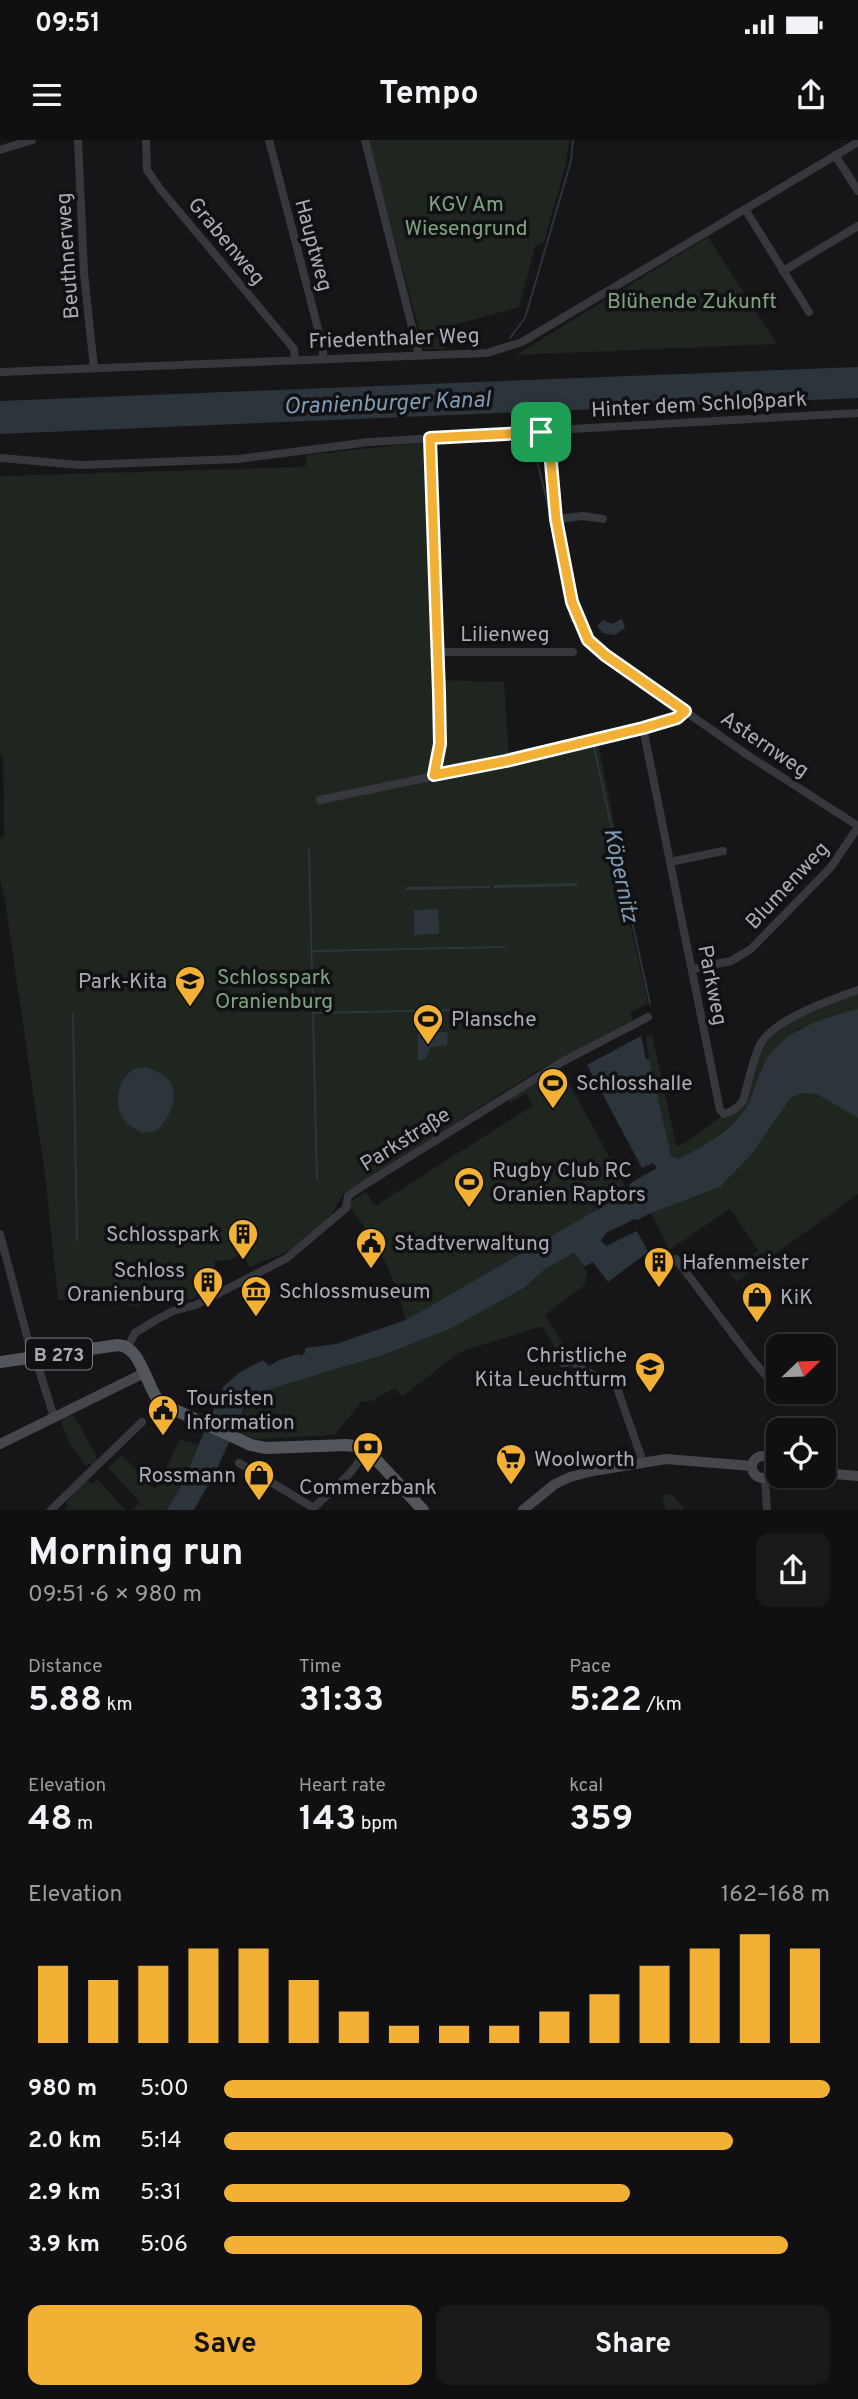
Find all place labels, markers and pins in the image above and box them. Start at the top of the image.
pin [511,402,571,462]
school or university icon: Park-Kita [173,964,207,1008]
place label: Park-Kita [78,969,167,996]
sports icon: Plansche [411,1002,445,1046]
place label: Plansche [451,1007,536,1034]
sports icon: Schlosshalle [536,1066,570,1110]
place label: Schlosshalle [576,1071,693,1098]
place label: Rugby Club RC Oranien Raptors [492,1158,646,1209]
sports icon: Rugby Club RC Oranien Raptors [452,1165,486,1209]
building icon: Schlosspark [226,1217,260,1261]
place label: Schlosspark [106,1222,220,1249]
public building icon: Stadtverwaltung [354,1226,388,1270]
place label: Stadtverwaltung [394,1231,550,1258]
building icon: Hafenmeister [642,1245,676,1289]
place label: Hafenmeister [682,1250,809,1277]
place label: Schloss Oranienburg [67,1258,185,1309]
building icon: Schloss Oranienburg [191,1265,225,1309]
museum icon: Schlossmuseum [239,1274,273,1318]
place label: Schlossmuseum [279,1279,431,1306]
shop icon: KiK [740,1280,774,1324]
place label: KiK [780,1285,813,1312]
place label: Christliche Kita Leuchtturm [474,1343,627,1394]
school or university icon: Christliche Kita Leuchtturm [633,1350,667,1394]
place label: Touristen Information [186,1386,295,1437]
public building icon: Touristen Information [146,1393,180,1437]
bank icon: Commerzbank [351,1430,385,1474]
supermarket icon: Woolworth [494,1442,528,1486]
place label: Woolworth [534,1447,635,1474]
shop icon: Rossmann [242,1458,276,1502]
place label: Rossmann [138,1463,236,1490]
place label: Commerzbank [299,1475,437,1502]

